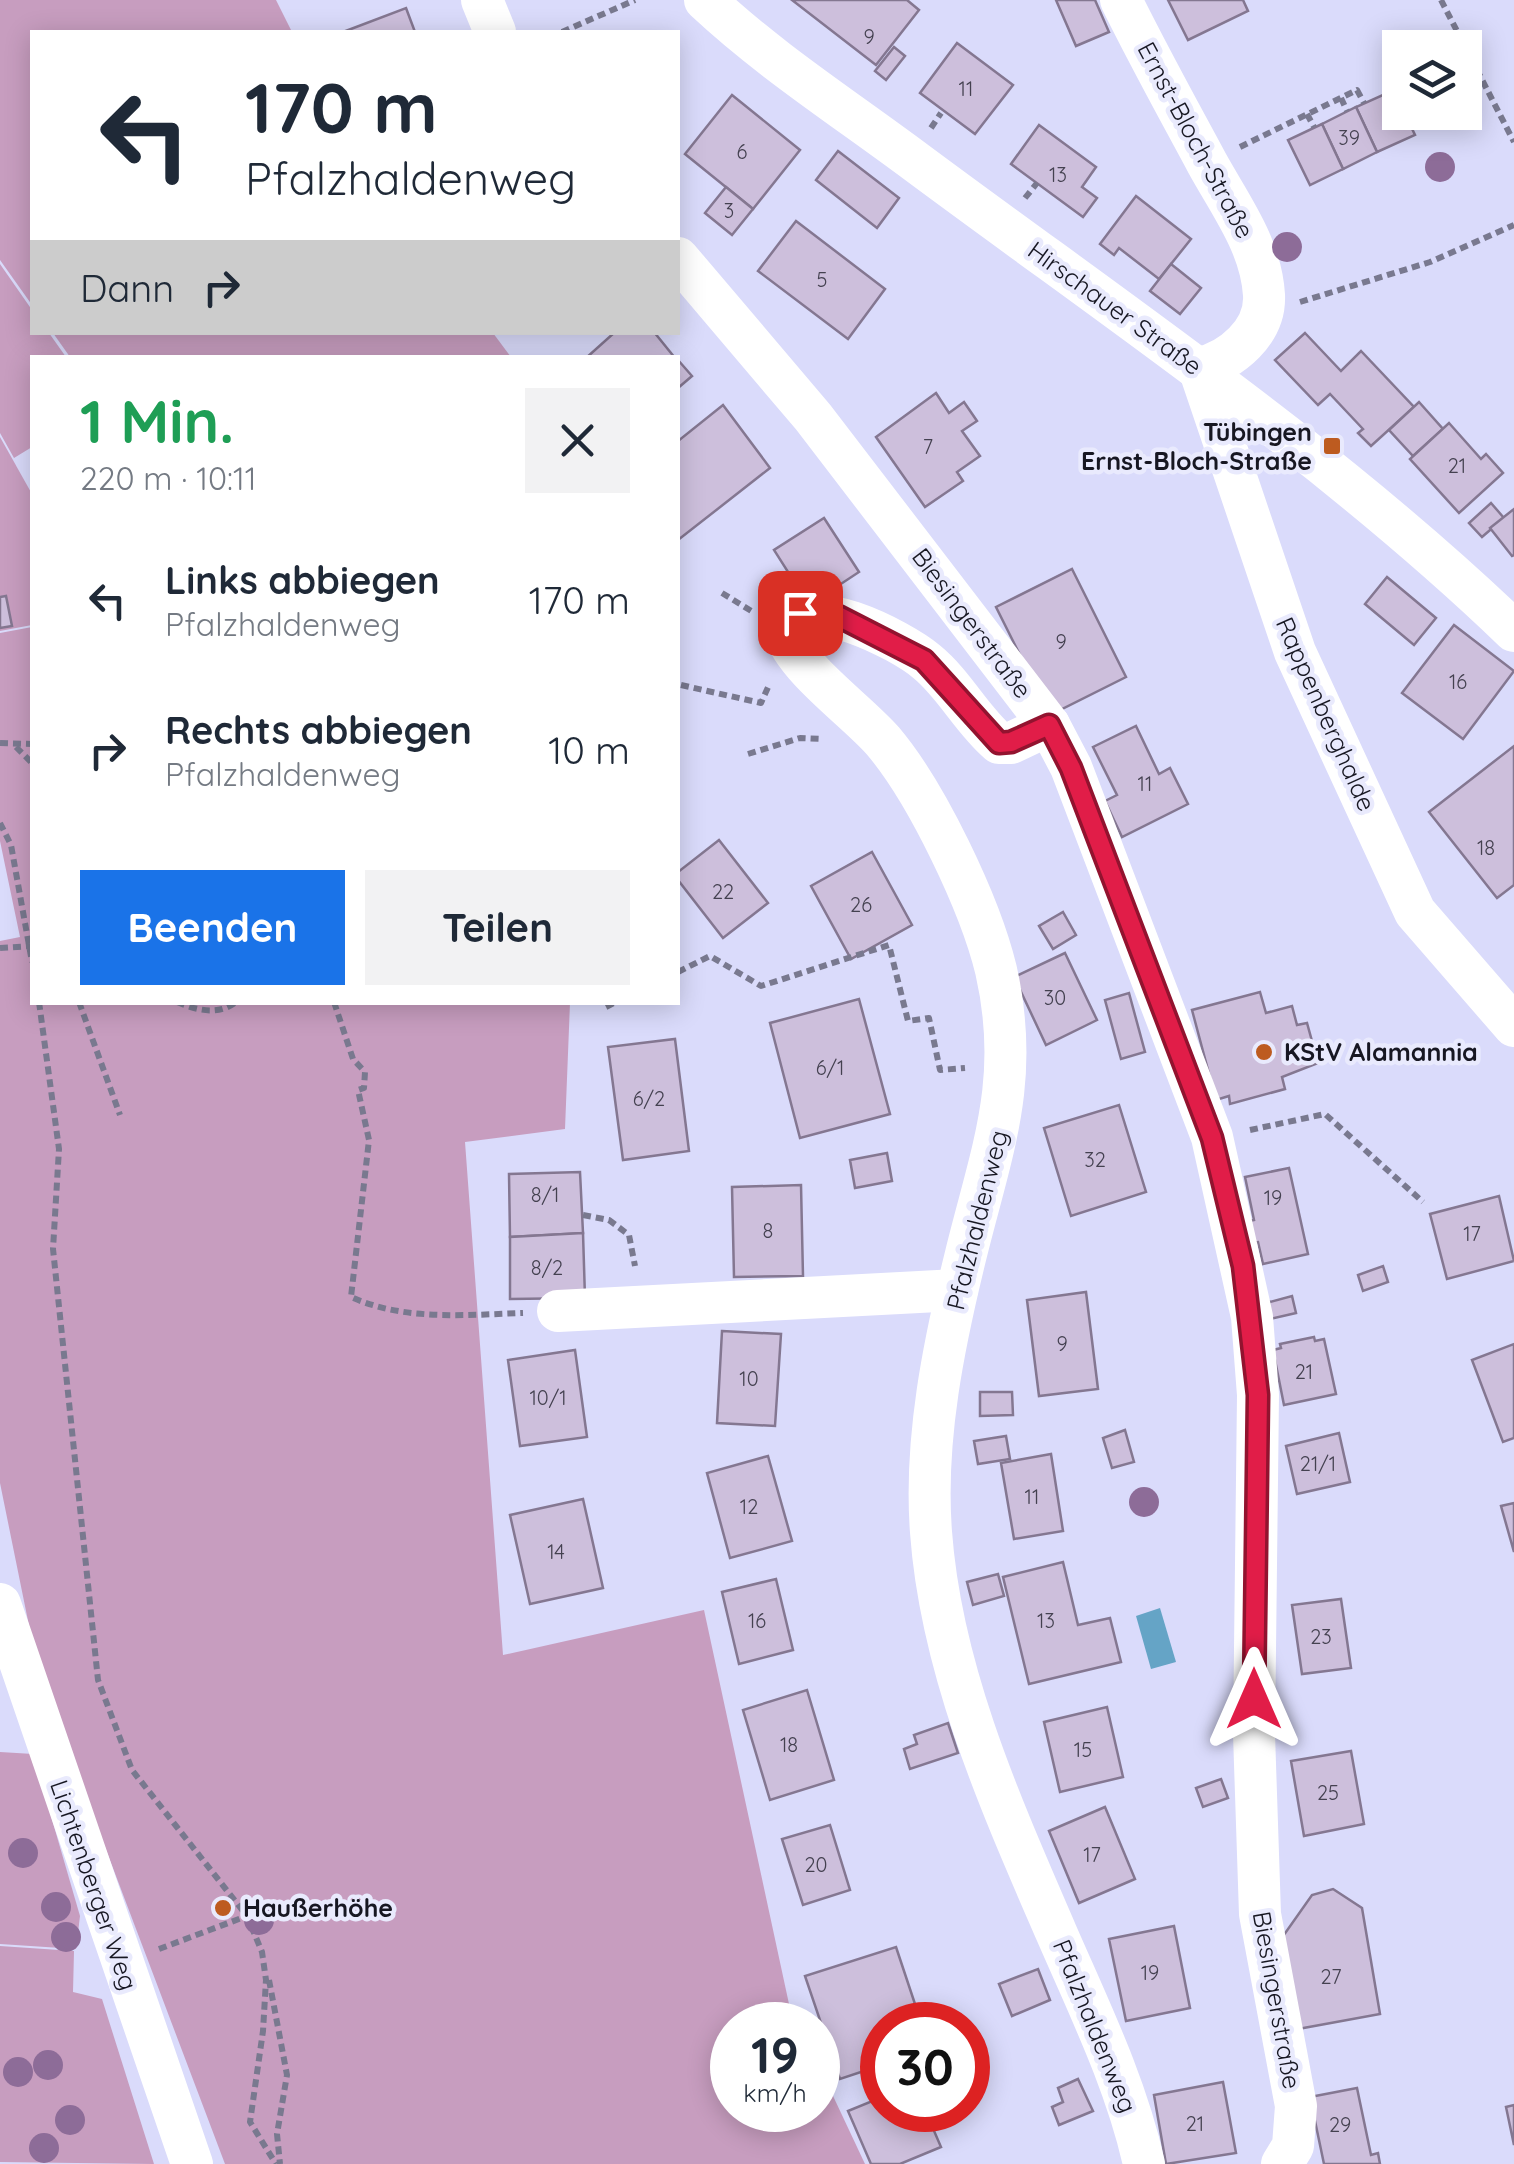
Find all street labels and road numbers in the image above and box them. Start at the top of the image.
street label: Ernst-Bloch-Straße [1132,36,1261,243]
street label: Hirschauer Straße [1022,234,1208,381]
street label: Biesingerstraße [906,541,1039,704]
street label: Rappenberghalde [1270,612,1383,816]
street label: Pfalzhaldenweg [939,1127,1014,1313]
street label: Lichtenberger Weg [44,1776,145,1994]
street label: Biesingerstraße [1247,1909,1308,2091]
street label: Pfalzhaldenweg [1047,1935,1144,2117]

